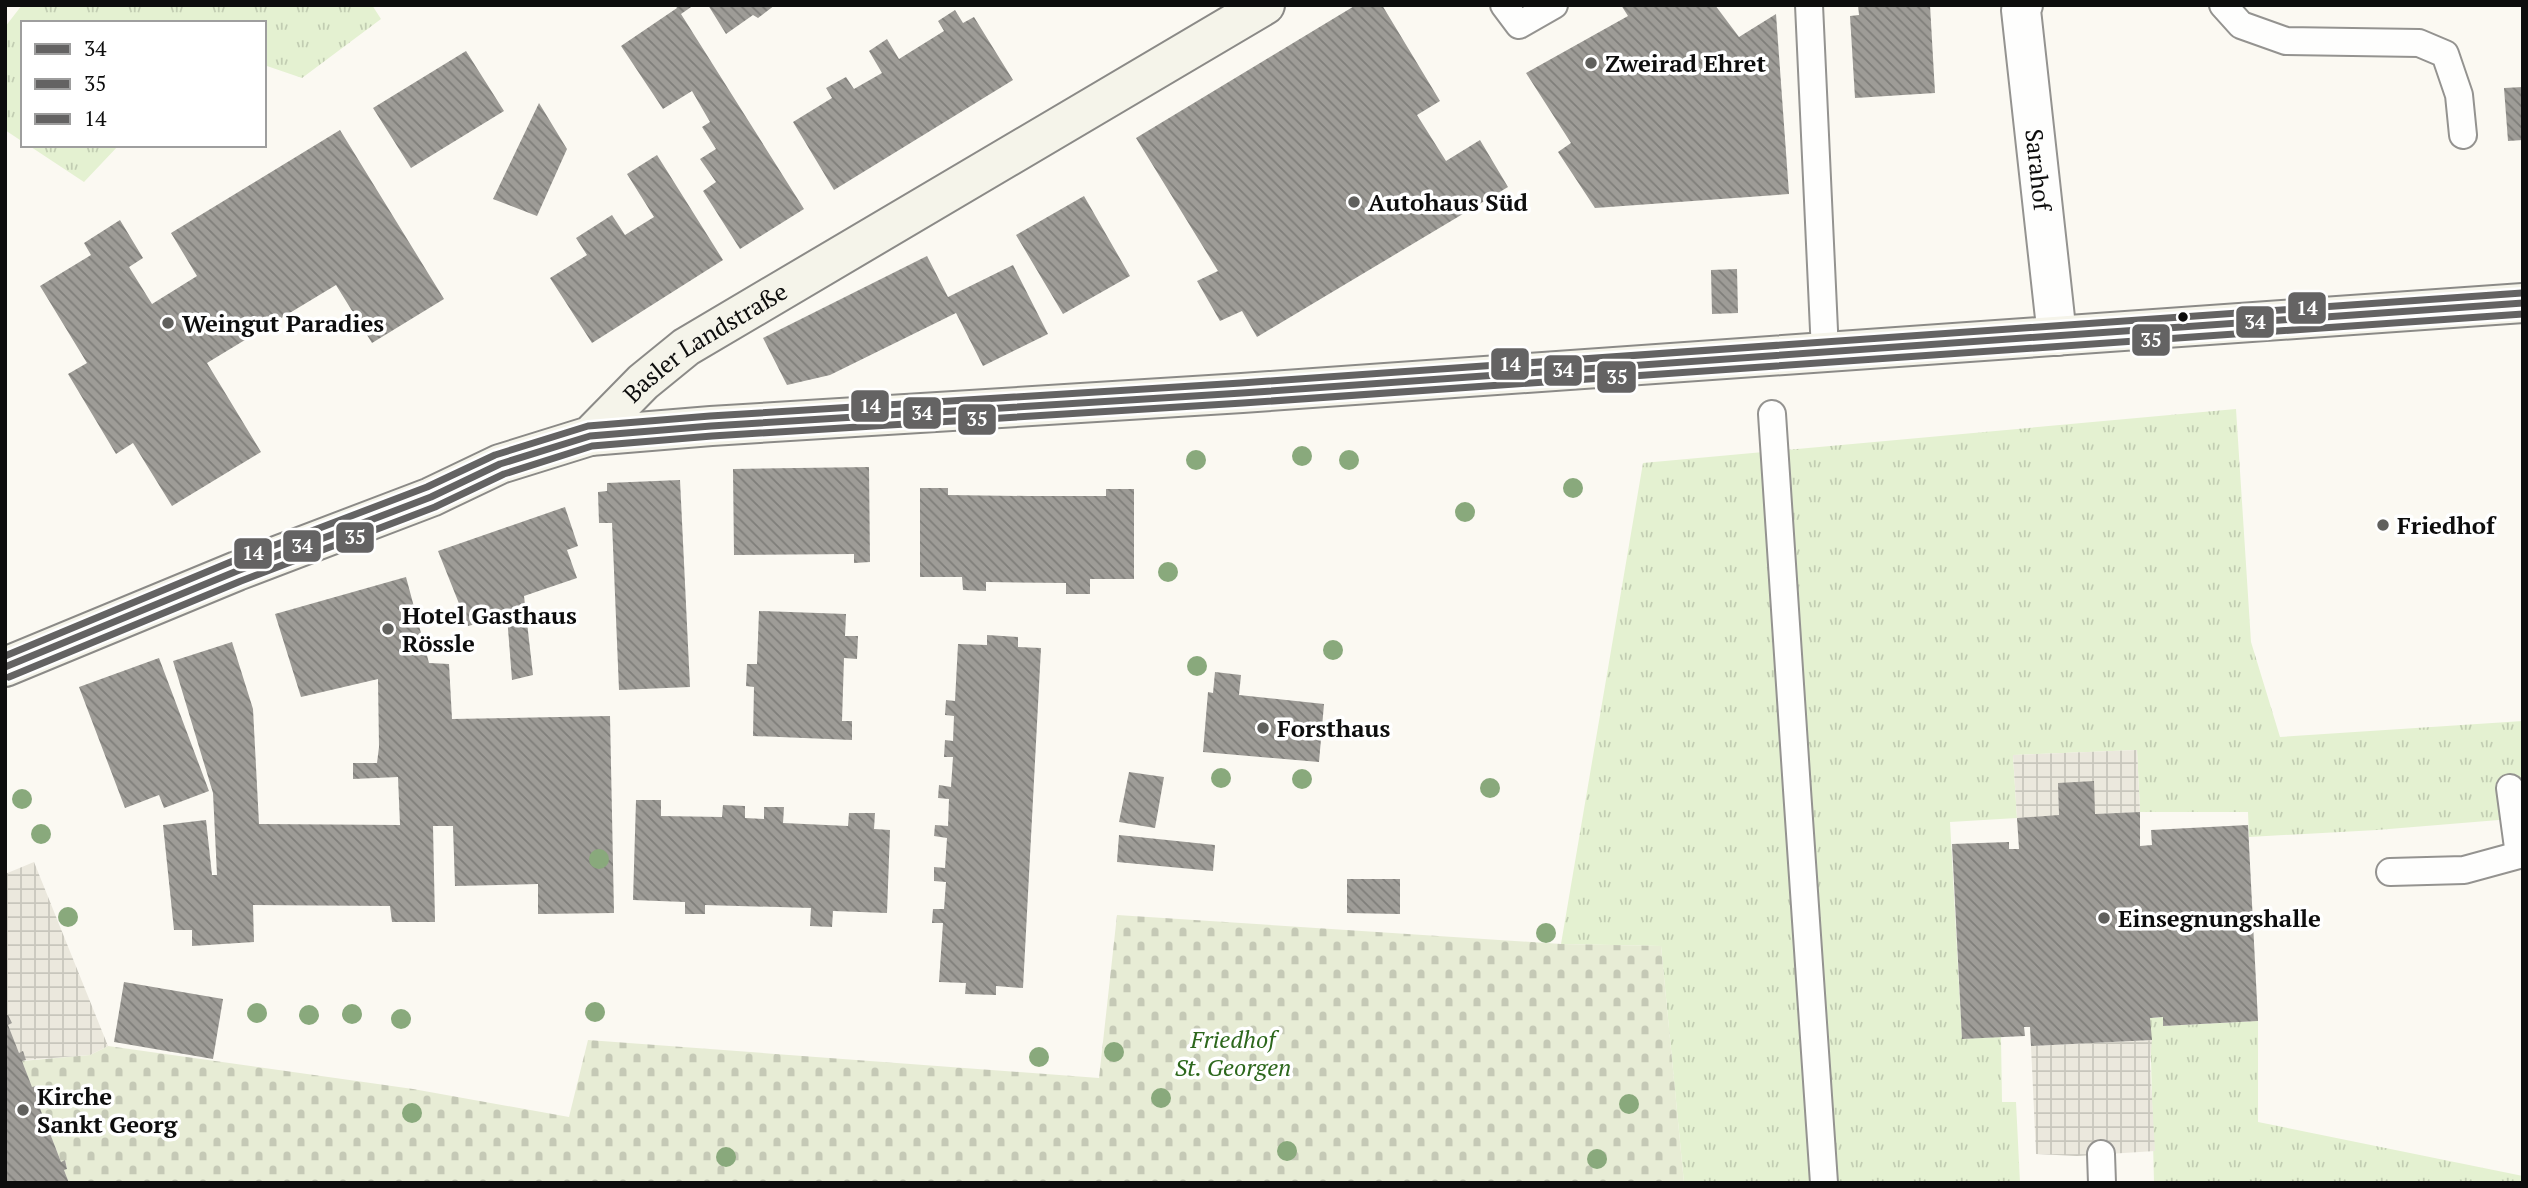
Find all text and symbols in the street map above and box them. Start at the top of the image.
legend [21,21,266,147]
text: 34 [84,34,107,62]
place label: Zweirad Ehret [1605,47,1766,79]
marker: Zweirad Ehret [1583,55,1599,71]
text: 35 [84,69,106,97]
text: 14 [84,104,107,132]
street label: Sarahof [2018,127,2059,214]
place label: Autohaus Süd [1368,186,1529,218]
marker: Autohaus Süd [1346,194,1362,210]
street label: Basler Landstraße [616,275,793,409]
line badge: 14 [2287,291,2327,325]
text: 14 [2296,295,2318,320]
line badge: 34 [2235,305,2275,339]
place label: Weingut Paradies [182,307,384,339]
text: 34 [2244,309,2266,334]
unlabelled marker [2176,310,2190,324]
marker: Weingut Paradies [160,315,176,331]
line badge: 35 [2131,323,2171,357]
text: 35 [2140,327,2162,352]
line badge: 14 [1490,347,1530,381]
text: 14 [1499,351,1521,376]
line badge: 34 [1543,354,1583,387]
text: 34 [1552,357,1574,382]
line badge: 35 [1596,360,1637,394]
text: 35 [1606,364,1628,389]
line badge: 14 [850,389,890,423]
text: 14 [859,393,881,418]
line badge: 34 [902,396,942,430]
text: 34 [911,400,933,425]
line badge: 35 [957,403,997,436]
text: 35 [966,406,988,431]
place label: Friedhof [2397,509,2497,541]
marker: Friedhof [2375,517,2391,533]
line badge: 35 [335,521,375,554]
text: 35 [344,524,366,549]
line badge: 34 [282,529,322,563]
text: 34 [291,533,313,558]
line badge: 14 [233,537,273,570]
text: 14 [242,540,264,565]
place label: Hotel Gasthaus Rössle [402,599,577,659]
marker: Hotel Gasthaus Rössle [380,621,396,637]
place label: Forsthaus [1277,712,1390,744]
marker: Forsthaus [1255,720,1271,736]
place label: Einsegnungshalle [2118,902,2321,934]
marker: Einsegnungshalle [2096,910,2112,926]
park label: Friedhof St. Georgen [1175,1023,1291,1083]
place label: Kirche Sankt Georg [37,1080,178,1140]
marker: Kirche Sankt Georg [15,1102,31,1118]

